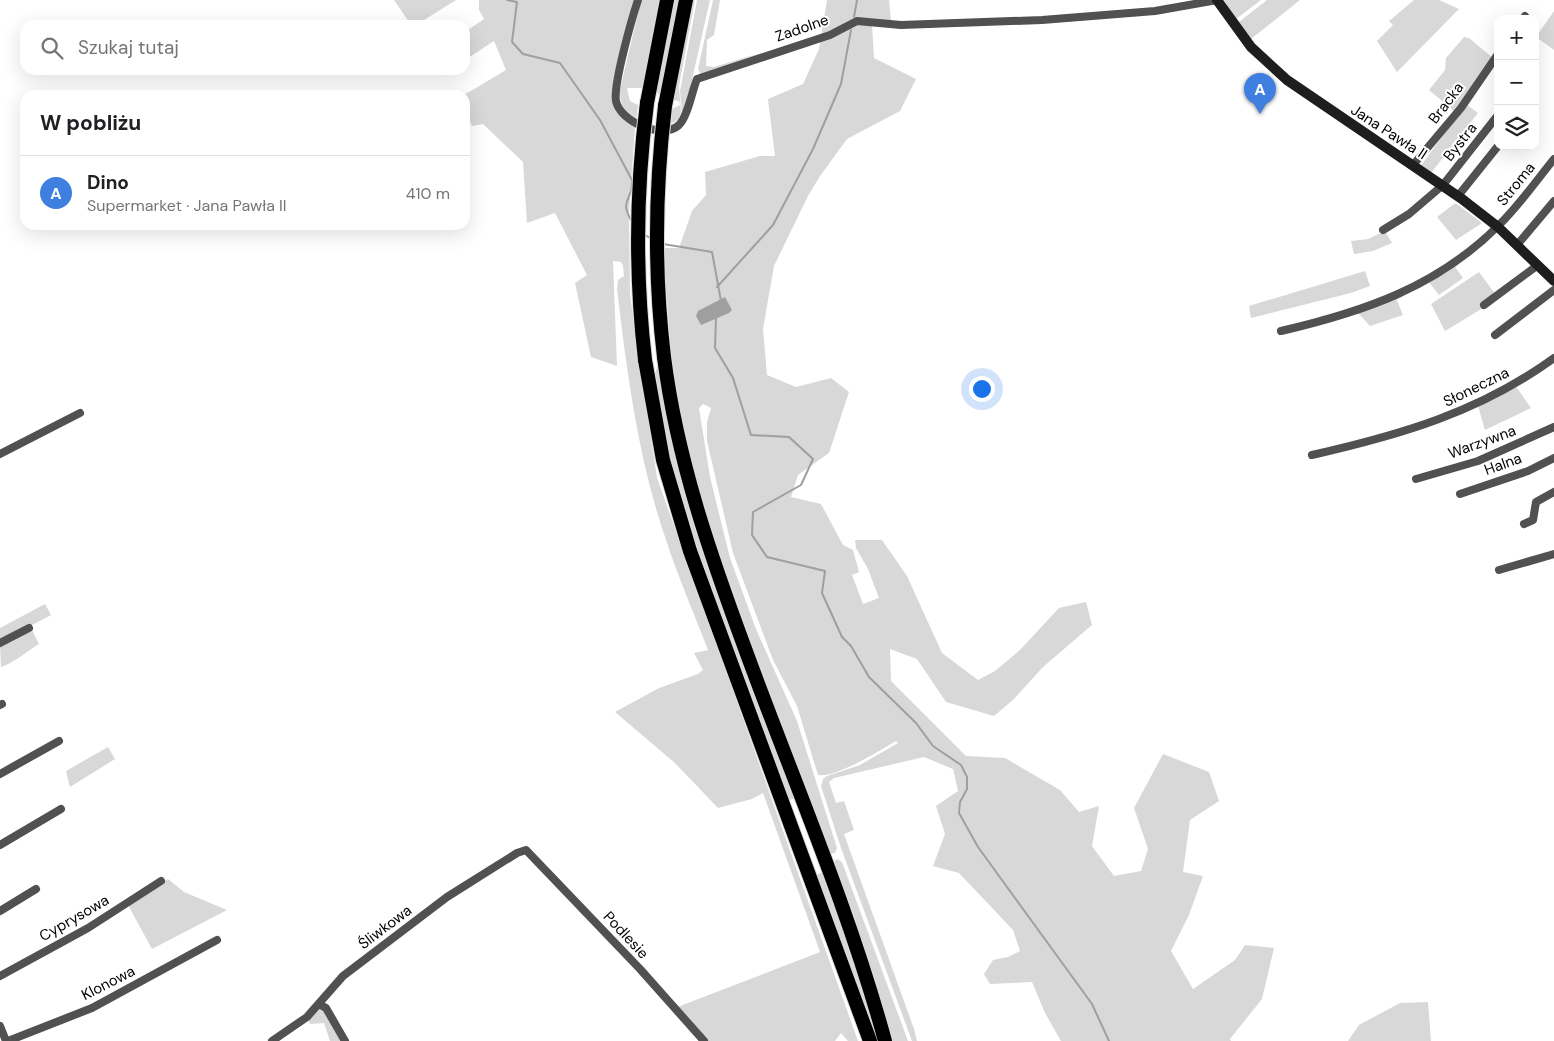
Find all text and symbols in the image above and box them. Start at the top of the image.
street label: Zadolne [773,10,831,46]
map controls [1494,15,1539,150]
button: + [1494,15,1539,60]
search box [20,20,470,75]
icon: search [38,34,66,62]
text: Szukaj tutaj [78,35,179,60]
button: − [1494,60,1539,105]
pin: A [1244,73,1276,114]
street label: Bracka [1424,78,1468,128]
street label: Jana Pawła II [1347,100,1431,164]
button: layers [1494,105,1539,150]
text: W pobliżu [40,109,141,137]
street label: Bystra [1439,119,1481,165]
street label: Stroma [1492,158,1540,210]
text: Dino [87,170,129,195]
text: A [50,183,62,204]
text: 410 m [406,183,450,204]
text: Supermarket · Jana Pawła II [87,195,287,216]
street label: Słoneczna [1440,363,1512,411]
your location [969,376,995,402]
street label: Warzywna [1445,420,1519,464]
street label: Halna [1481,448,1525,480]
street label: Cyprysowa [35,890,113,946]
street label: Śliwkowa [354,900,416,954]
street label: Podlesie [599,907,653,963]
street label: Klonowa [78,961,138,1005]

